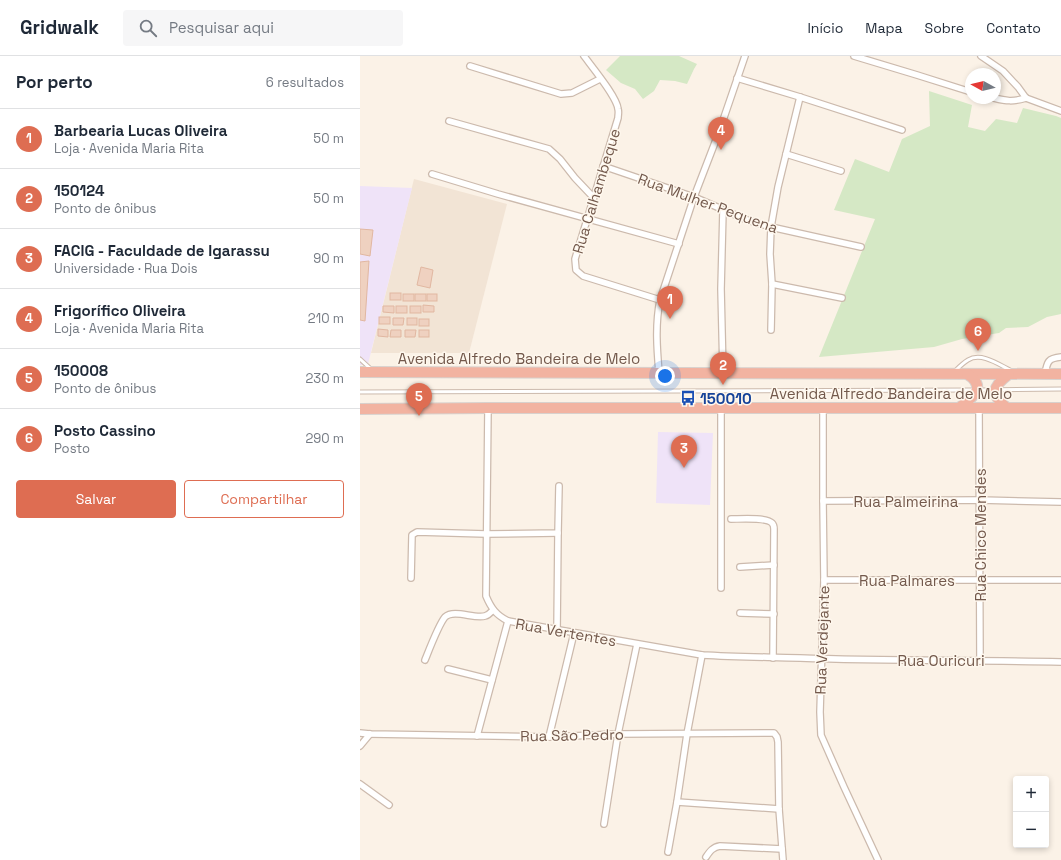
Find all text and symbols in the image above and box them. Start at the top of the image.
search box [123,10,403,46]
text: Gridwalk [20,15,99,40]
icon: search [137,17,159,39]
text: Pesquisar aqui [169,18,274,37]
text: Início [807,19,843,37]
text: Mapa [865,19,903,37]
text: Sobre [925,19,964,37]
text: Contato [986,19,1041,37]
north arrow [965,68,1001,104]
text: Por perto [16,71,93,93]
text: 6 resultados [266,74,344,91]
pin: 4 [708,117,734,150]
text: Barbearia Lucas Oliveira [54,121,228,140]
street label: Rua Calhambeque [568,126,624,256]
text: 1 [26,130,32,147]
text: 50 m [313,130,344,147]
text: Loja · Avenida Maria Rita [54,140,204,157]
street label: Rua Mulher Pequena [635,169,781,237]
text: 150124 [54,181,105,200]
text: 2 [25,190,33,207]
text: 50 m [313,190,344,207]
text: Ponto de ônibus [54,200,156,217]
text: FACIG - Faculdade de Igarassu [54,241,270,260]
text: 3 [25,250,33,267]
text: 90 m [313,250,344,267]
text: Universidade · Rua Dois [54,260,198,277]
pin: 1 [657,286,683,319]
text: Frigorífico Oliveira [54,301,186,320]
text: 4 [25,310,33,327]
text: 210 m [308,310,344,327]
pin: 6 [965,318,991,351]
text: Loja · Avenida Maria Rita [54,320,204,337]
street label: Avenida Alfredo Bandeira de Melo [398,349,640,368]
pin: 2 [710,352,736,385]
text: 150008 [54,361,108,380]
your location [655,366,675,386]
text: 5 [25,370,33,387]
text: 230 m [306,370,344,387]
text: Ponto de ônibus [54,380,156,397]
pin: 5 [406,383,432,416]
street label: Avenida Alfredo Bandeira de Melo [770,384,1012,403]
bus stop icon: 150010 [679,389,697,407]
place label: 150010 [700,389,752,408]
text: Posto Cassino [54,421,156,440]
text: 6 [25,430,33,447]
text: 290 m [305,430,344,447]
pin: 3 [671,435,697,468]
text: Posto [54,440,90,457]
street label: Rua Chico Mendes [971,468,990,602]
button: Salvar [16,480,176,518]
button: Compartilhar [184,480,344,518]
street label: Rua Palmeirina [854,492,959,511]
street label: Rua Palmares [859,571,955,590]
street label: Rua Verdejante [811,585,833,695]
street label: Rua Vertentes [514,614,618,650]
street label: Rua Ouricuri [897,651,985,670]
street label: Rua São Pedro [520,725,624,745]
map controls [1013,776,1049,848]
button: + [1013,776,1049,812]
button: − [1013,812,1049,848]

